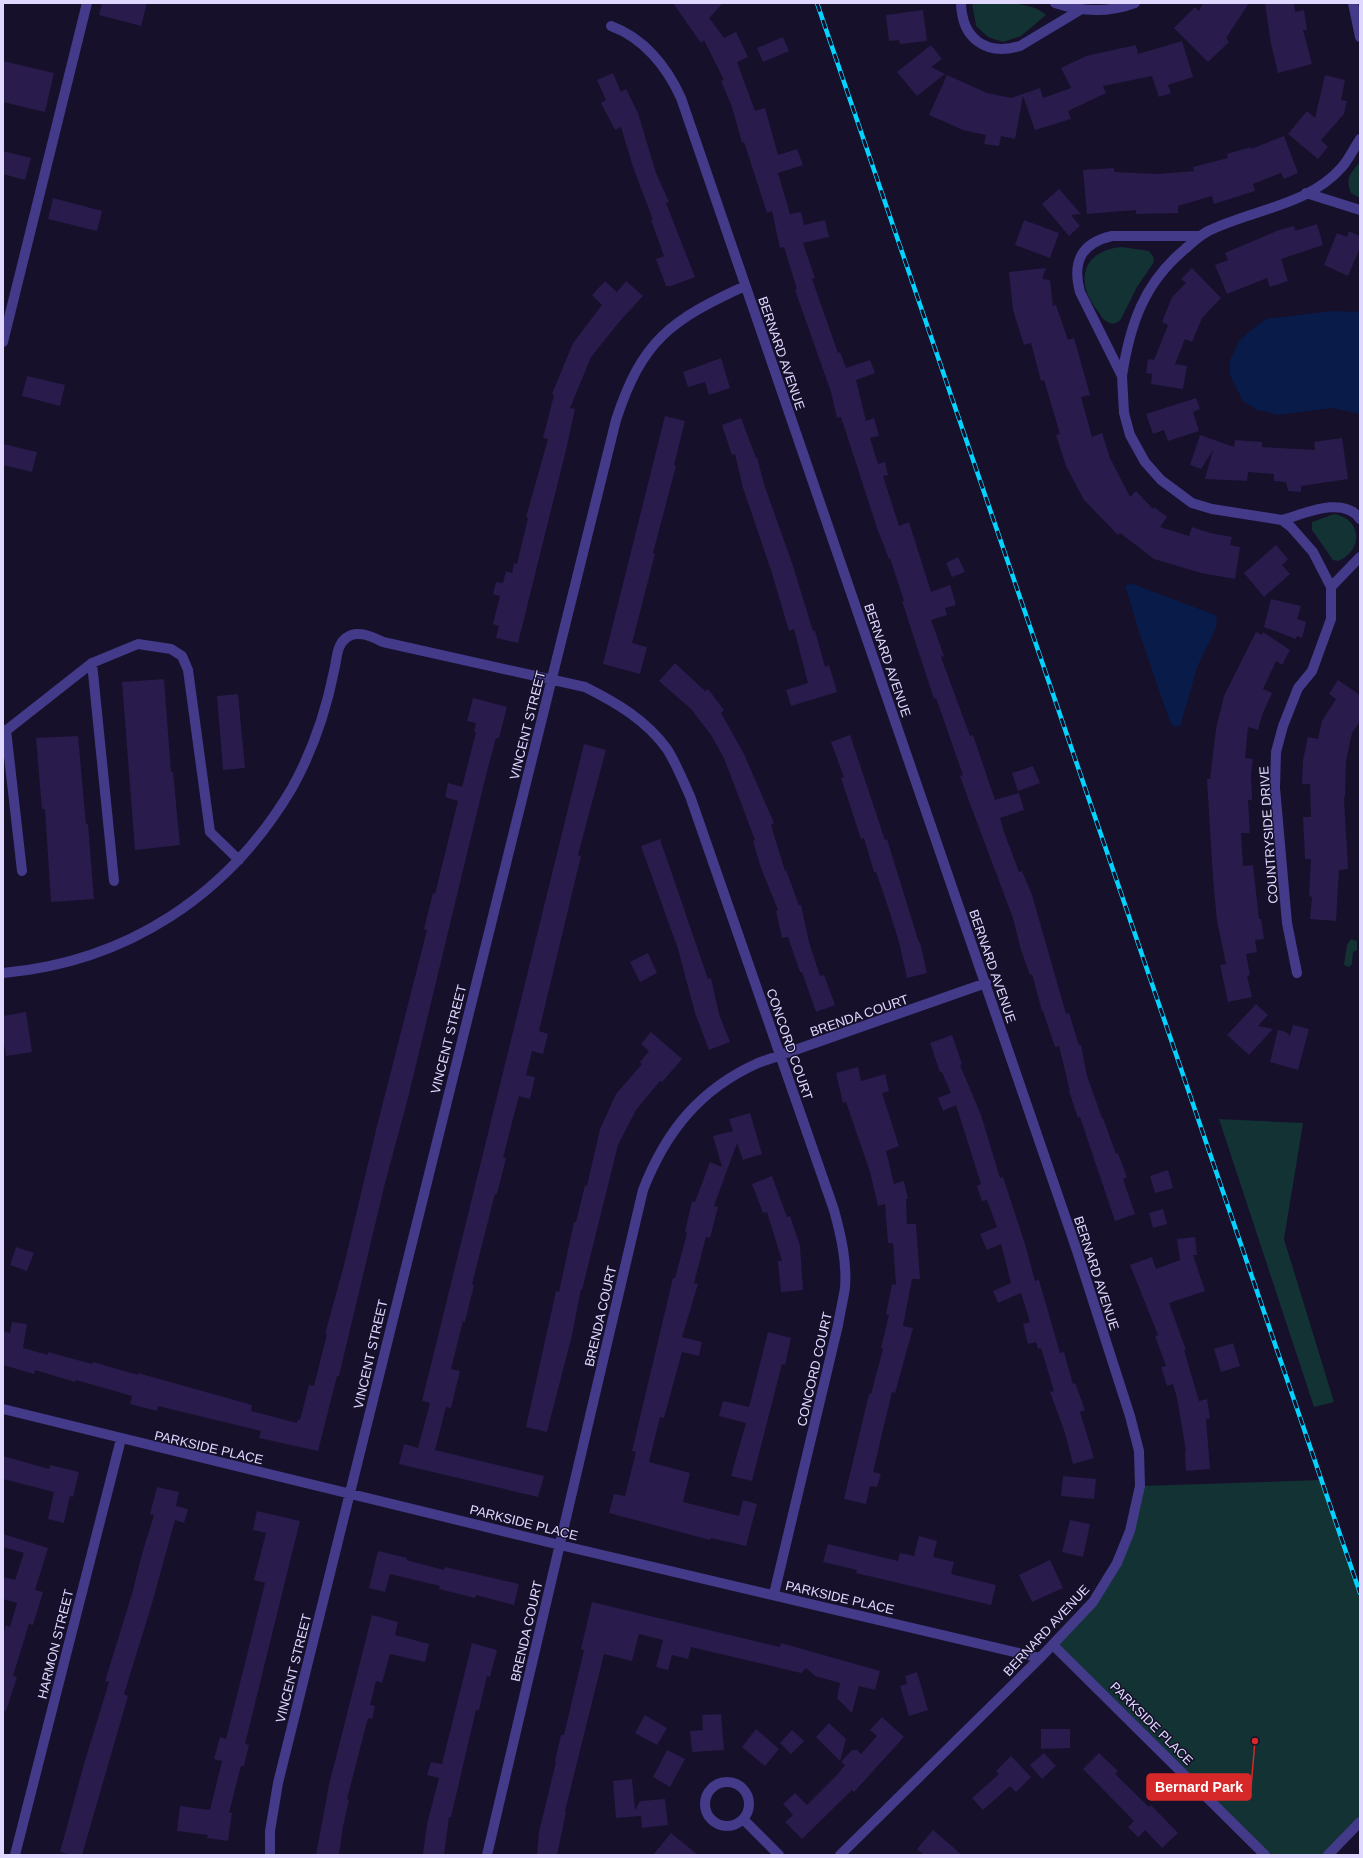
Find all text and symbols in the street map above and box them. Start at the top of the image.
street label: BERNARD AVENUE [755,294,808,412]
street label: BERNARD AVENUE [861,601,914,719]
street label: VINCENT STREET [507,669,548,781]
street label: COUNTRYSIDE DRIVE [1256,765,1281,904]
street label: BERNARD AVENUE [966,907,1019,1025]
street label: VINCENT STREET [428,983,469,1095]
street label: CONCORD COURT [763,987,816,1102]
street label: BRENDA COURT [808,992,910,1039]
street label: BERNARD AVENUE [1071,1214,1122,1332]
street label: BRENDA COURT [582,1264,619,1368]
street label: VINCENT STREET [351,1298,390,1410]
street label: CONCORD COURT [794,1310,835,1428]
street label: PARKSIDE PLACE [153,1428,265,1467]
street label: PARKSIDE PLACE [468,1502,580,1543]
street label: PARKSIDE PLACE [784,1578,896,1617]
street label: BRENDA COURT [508,1579,545,1683]
street label: BERNARD AVENUE [1000,1581,1093,1679]
street label: HARMON STREET [35,1588,76,1701]
street label: VINCENT STREET [273,1612,314,1724]
street label: PARKSIDE PLACE [1107,1679,1196,1768]
callout: Bernard Park [1147,1774,1251,1800]
text: Bernard Park [1155,1779,1243,1795]

